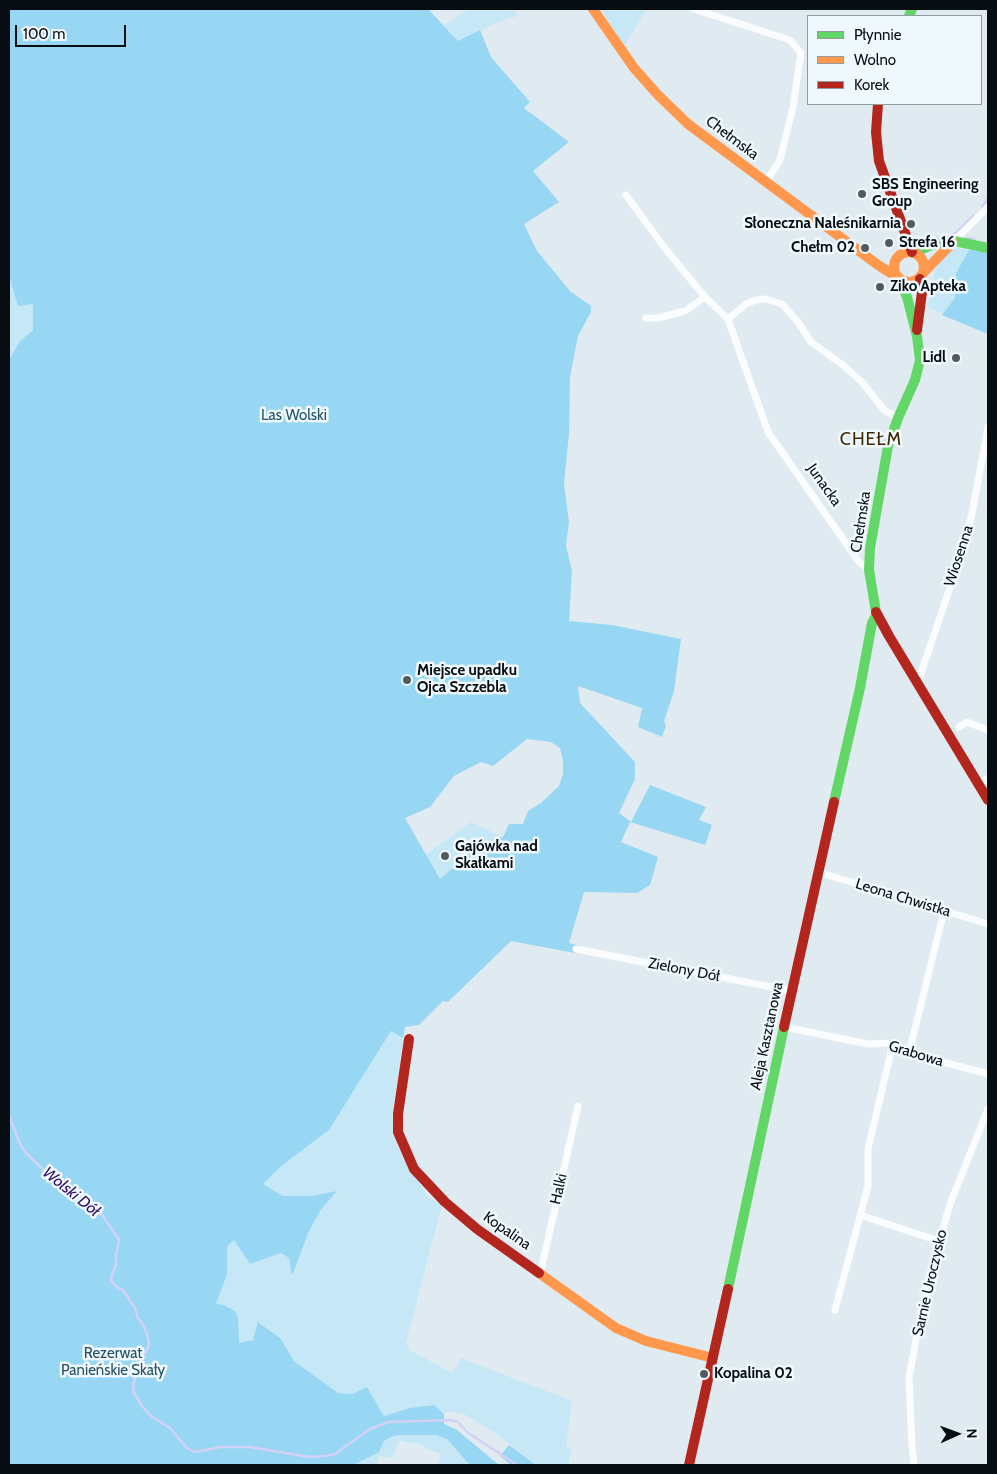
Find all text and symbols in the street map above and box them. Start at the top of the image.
scale bar [18,15,129,47]
legend [807,15,982,105]
text: 100 m [23,25,65,43]
text: Płynnie [854,26,901,44]
text: Wolno [854,51,896,69]
text: Korek [854,76,889,94]
street label: Chełmska [702,112,762,164]
place label: SBS Engineering Group [872,176,978,211]
marker: SBS Engineering Group [856,188,868,200]
place label: Słoneczna Naleśnikarnia [744,215,901,233]
marker: Słoneczna Naleśnikarnia [905,218,917,230]
place label: Strefa 16 [899,234,955,252]
marker: Strefa 16 [883,237,895,249]
place label: Chełm 02 [791,239,855,257]
marker: Chełm 02 [859,242,871,254]
place label: Ziko Apteka [890,278,966,296]
marker: Ziko Apteka [874,281,886,293]
place label: Lidl [922,349,946,367]
marker: Lidl [950,352,962,364]
park label: Las Wolski [261,407,327,425]
district label: CHEŁM [839,429,903,451]
street label: Junacka [803,460,845,510]
street label: Chełmska [847,490,875,554]
street label: Wiosenna [941,523,977,589]
place label: Miejsce upadku Ojca Szczebla [417,662,517,697]
marker: Miejsce upadku Ojca Szczebla [401,674,413,686]
place label: Gajówka nad Skałkami [455,838,538,873]
marker: Gajówka nad Skałkami [439,850,451,862]
street label: Leona Chwistka [853,875,953,921]
street label: Zielony Dół [647,954,721,986]
street label: Aleja Kasztanowa [747,980,787,1092]
street label: Grabowa [886,1037,946,1071]
water label: Wolski Dół [38,1163,104,1221]
street label: Halki [547,1172,571,1206]
street label: Kopalina [480,1208,534,1254]
street label: Sarnie Uroczysko [909,1228,951,1338]
park label: Rezerwat Panieńskie Skały [61,1345,165,1380]
place label: Kopalina 02 [714,1365,793,1383]
marker: Kopalina 02 [698,1368,710,1380]
north arrow [932,1409,982,1459]
text: N [963,1428,981,1439]

